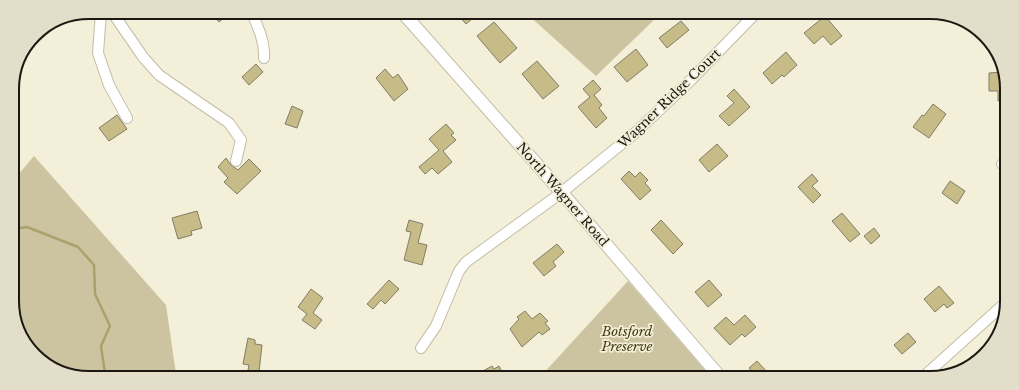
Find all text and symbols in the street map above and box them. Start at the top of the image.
street label: Wagner Ridge Court [614,45,724,152]
street label: North Wagner Road [513,139,613,250]
park label: Botsford Preserve [601,323,652,355]

